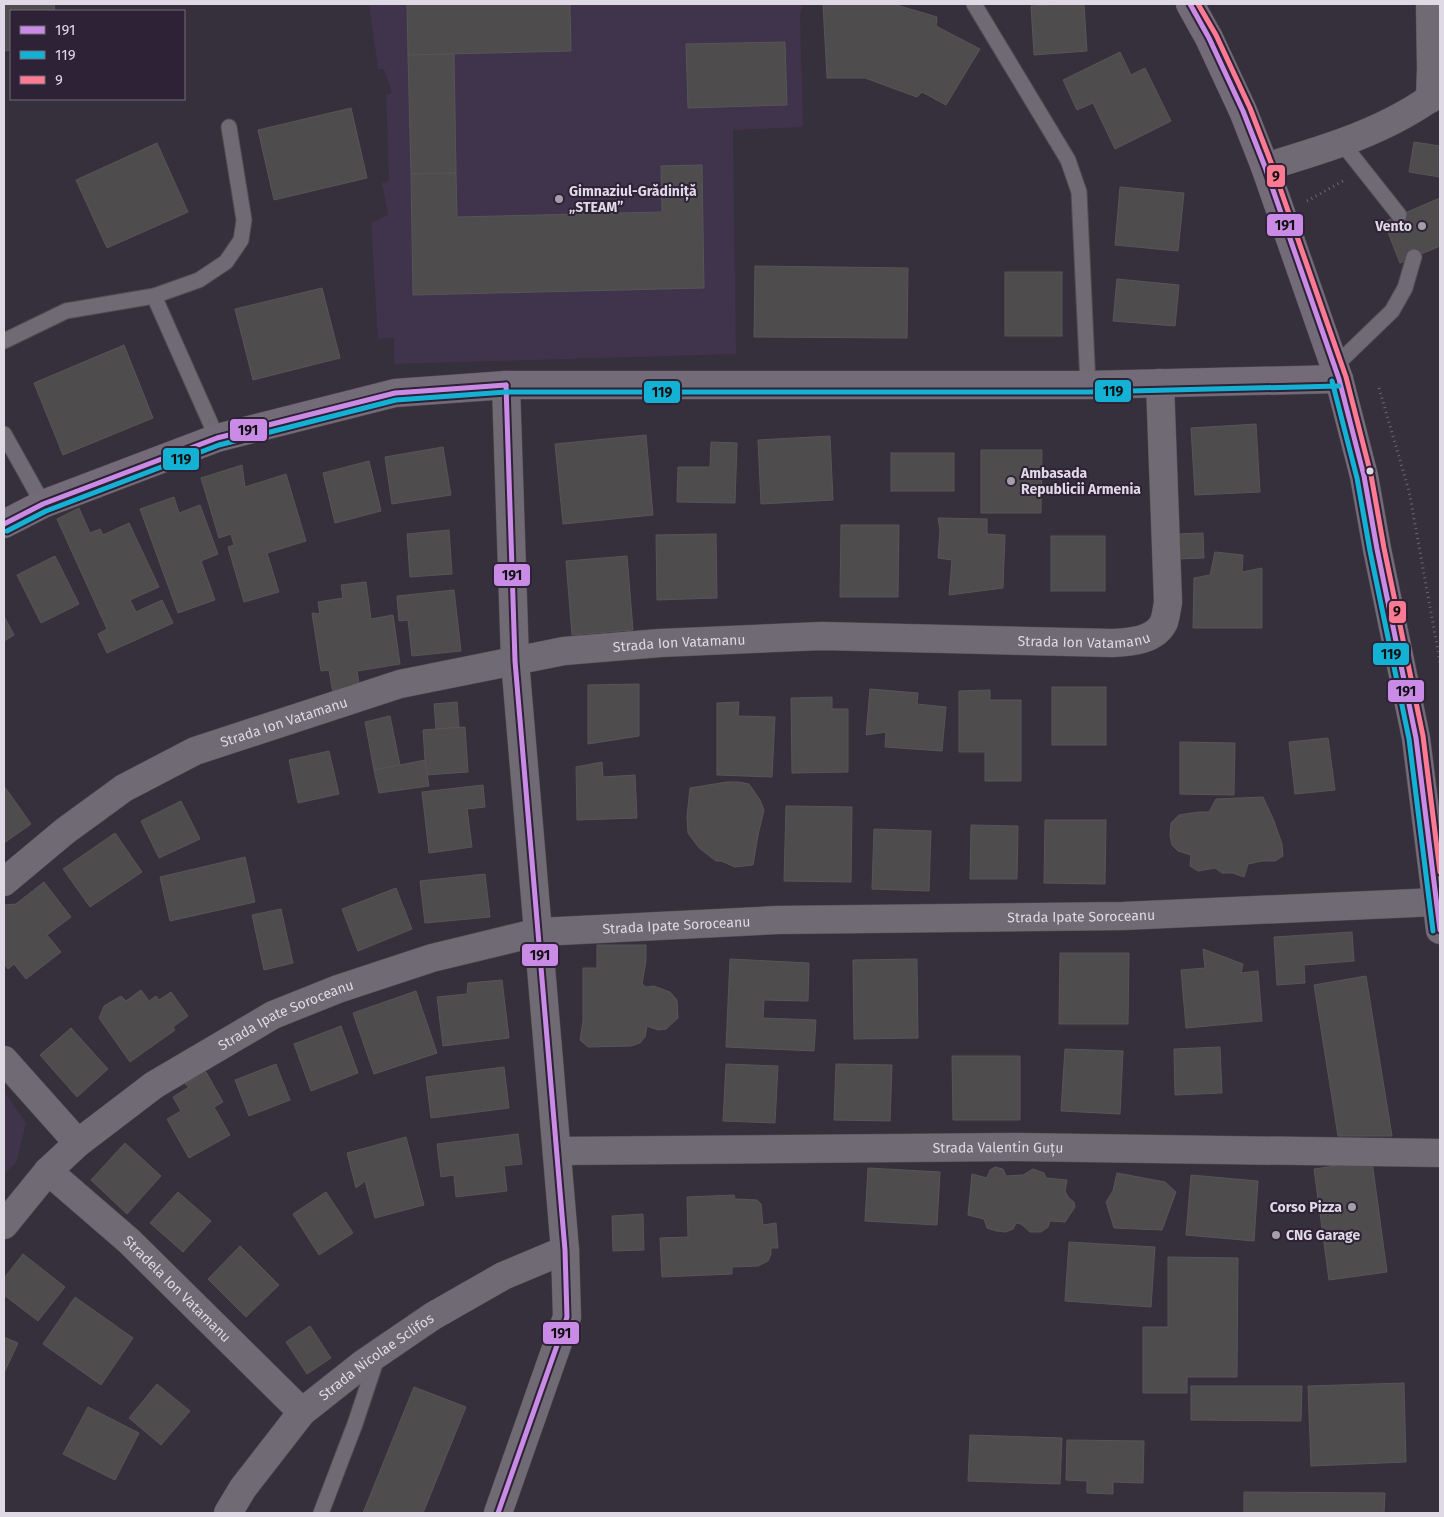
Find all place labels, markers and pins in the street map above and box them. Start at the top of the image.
place label: Gimnaziul-Grădiniță „STEAM” [569,183,697,216]
marker: Gimnaziul-Grădiniță „STEAM” [553,193,565,205]
place label: Vento [1374,218,1412,235]
marker: Vento [1416,220,1428,232]
place label: Ambasada Republicii Armenia [1020,465,1141,498]
unlabelled marker [1365,466,1375,476]
marker: Ambasada Republicii Armenia [1005,475,1017,487]
place label: Corso Pizza [1270,1199,1342,1216]
marker: Corso Pizza [1346,1201,1358,1213]
place label: CNG Garage [1286,1227,1360,1244]
marker: CNG Garage [1270,1229,1282,1241]

